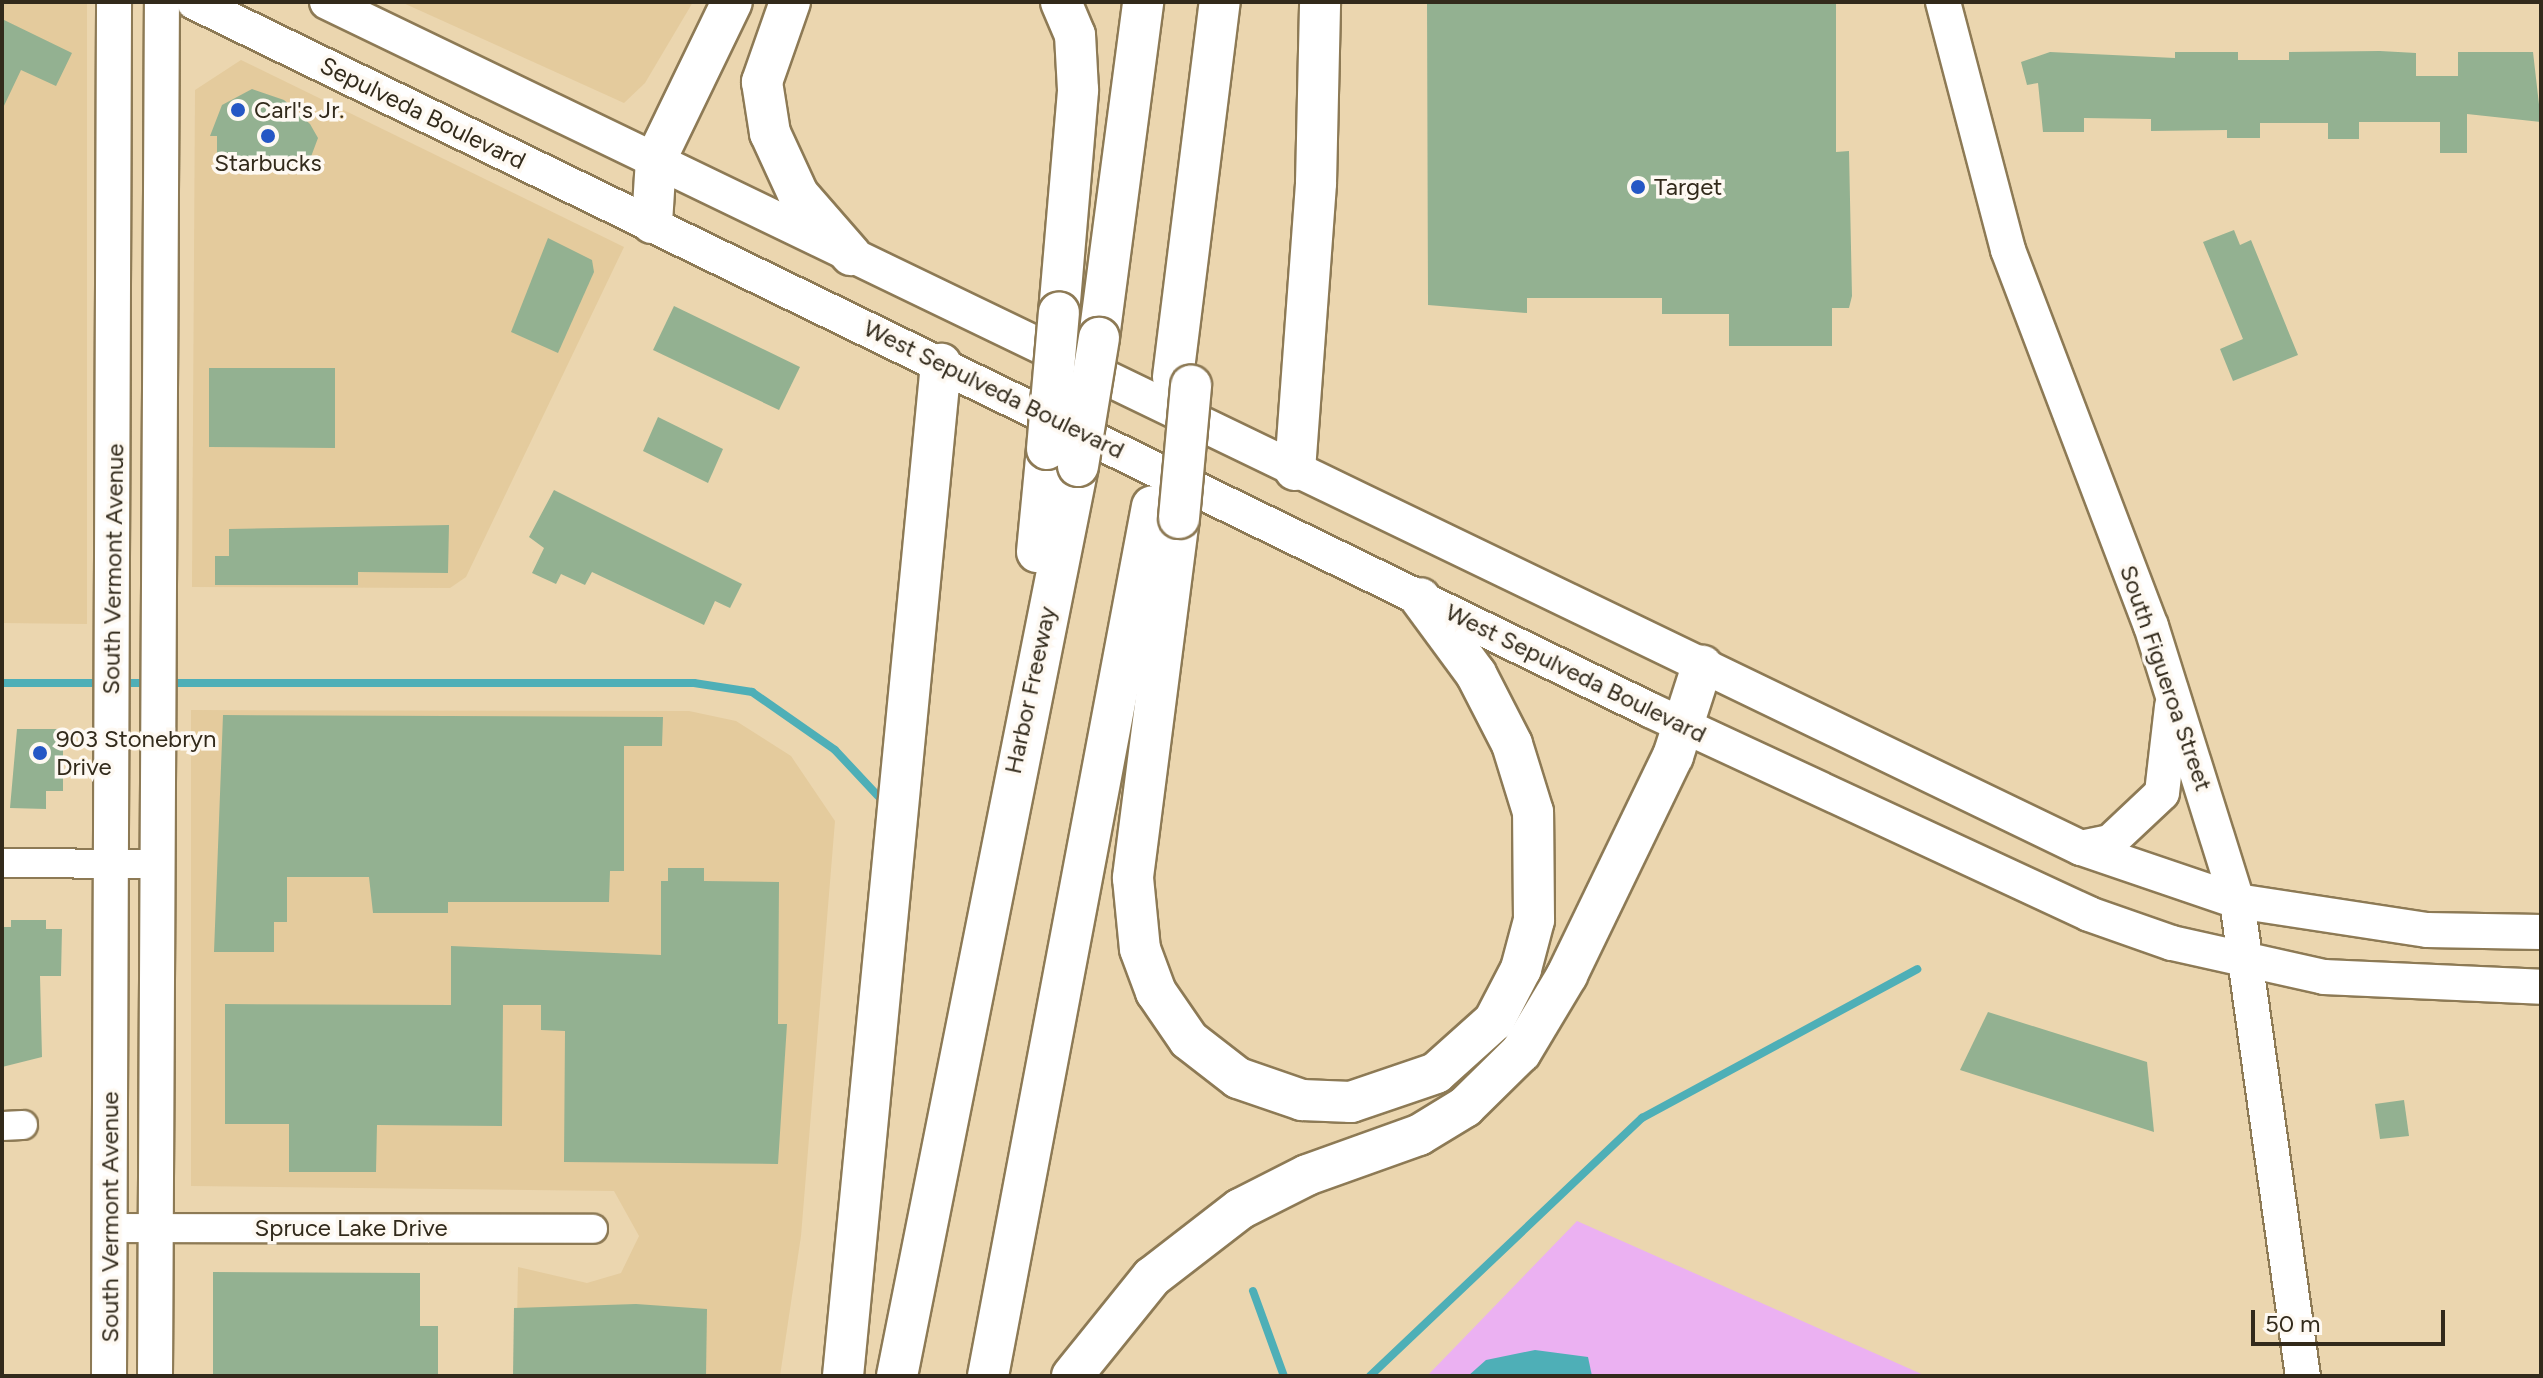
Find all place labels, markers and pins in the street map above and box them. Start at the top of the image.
place label: Carl's Jr. [254,96,344,124]
marker: Carl's Jr. [229,101,247,119]
marker: Starbucks [259,127,277,145]
place label: Starbucks [214,149,322,177]
place label: Target [1654,173,1722,201]
marker: Target [1629,178,1647,196]
place label: 903 Stonebryn Drive [56,725,216,781]
marker: 903 Stonebryn Drive [31,744,49,762]

